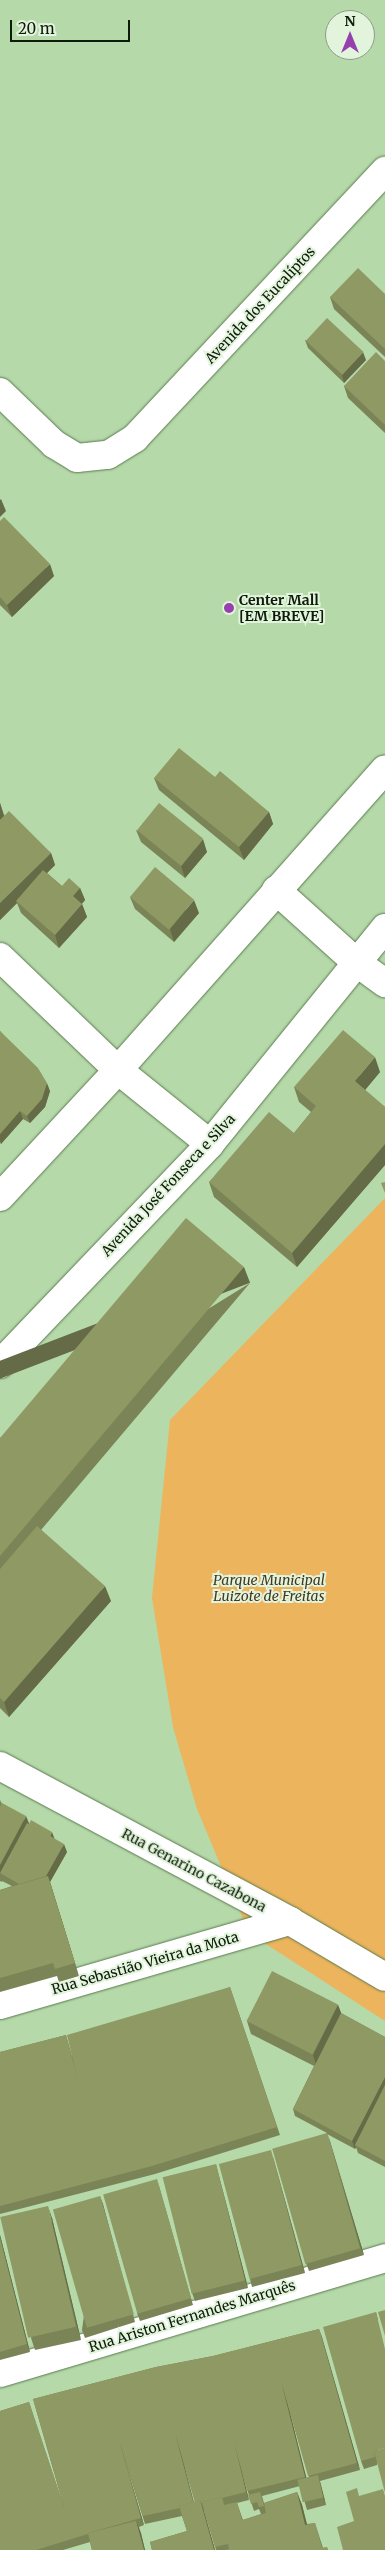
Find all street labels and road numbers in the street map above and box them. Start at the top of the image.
street label: Avenida dos Eucalíptos [201,243,319,367]
street label: Avenida José Fonseca e Silva [98,1110,238,1260]
street label: Rua Genarino Cazabona [119,1825,269,1915]
street label: Rua Sebastião Vieira da Mota [49,1928,241,1998]
street label: Rua Ariston Fernandes Marquês [87,2277,297,2355]

